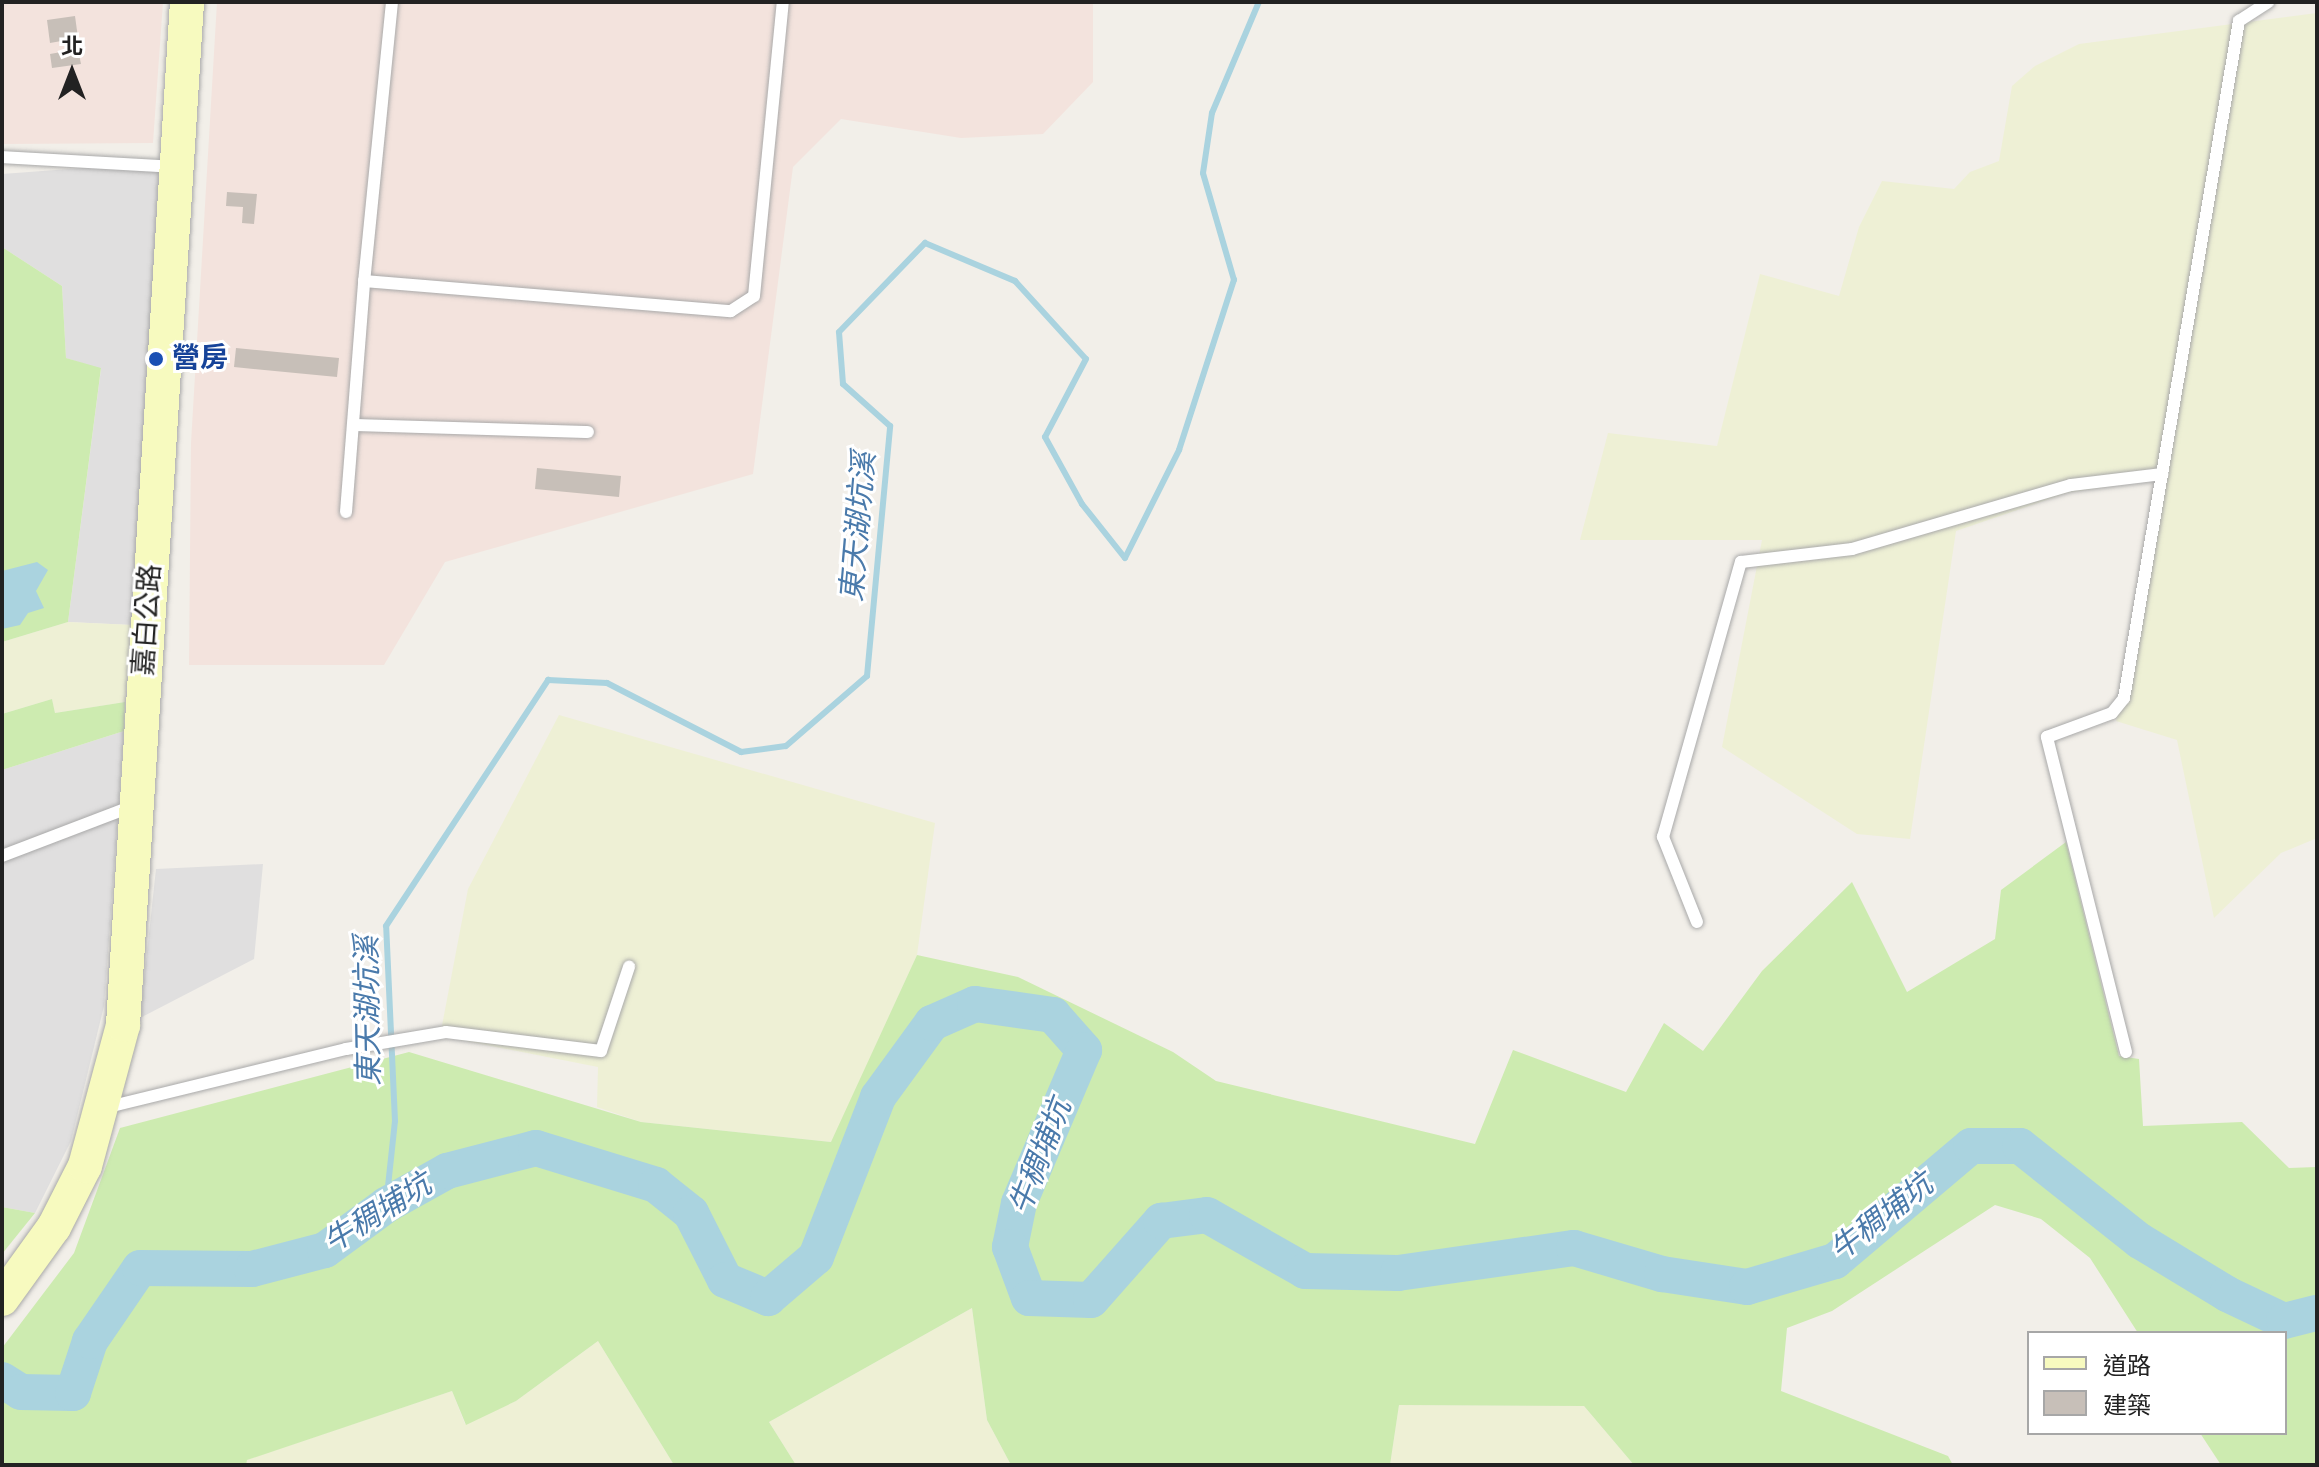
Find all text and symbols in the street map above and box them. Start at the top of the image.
north arrow [32,32,112,112]
text: 北 [61,34,83,61]
place label: 營房 [172,342,228,376]
marker: 營房 [147,350,165,368]
water label: 東天湖坑溪 [835,451,883,603]
street label: 嘉白公路 [127,563,169,677]
water label: 東天湖坑溪 [350,936,388,1086]
water label: 牛稠埔坑 [1003,1095,1079,1219]
water label: 牛稠埔坑 [318,1167,438,1261]
water label: 牛稠埔坑 [1824,1167,1940,1269]
legend [2027,1331,2287,1435]
text: 道路 [2103,1352,2151,1381]
text: 建築 [2103,1392,2151,1421]

